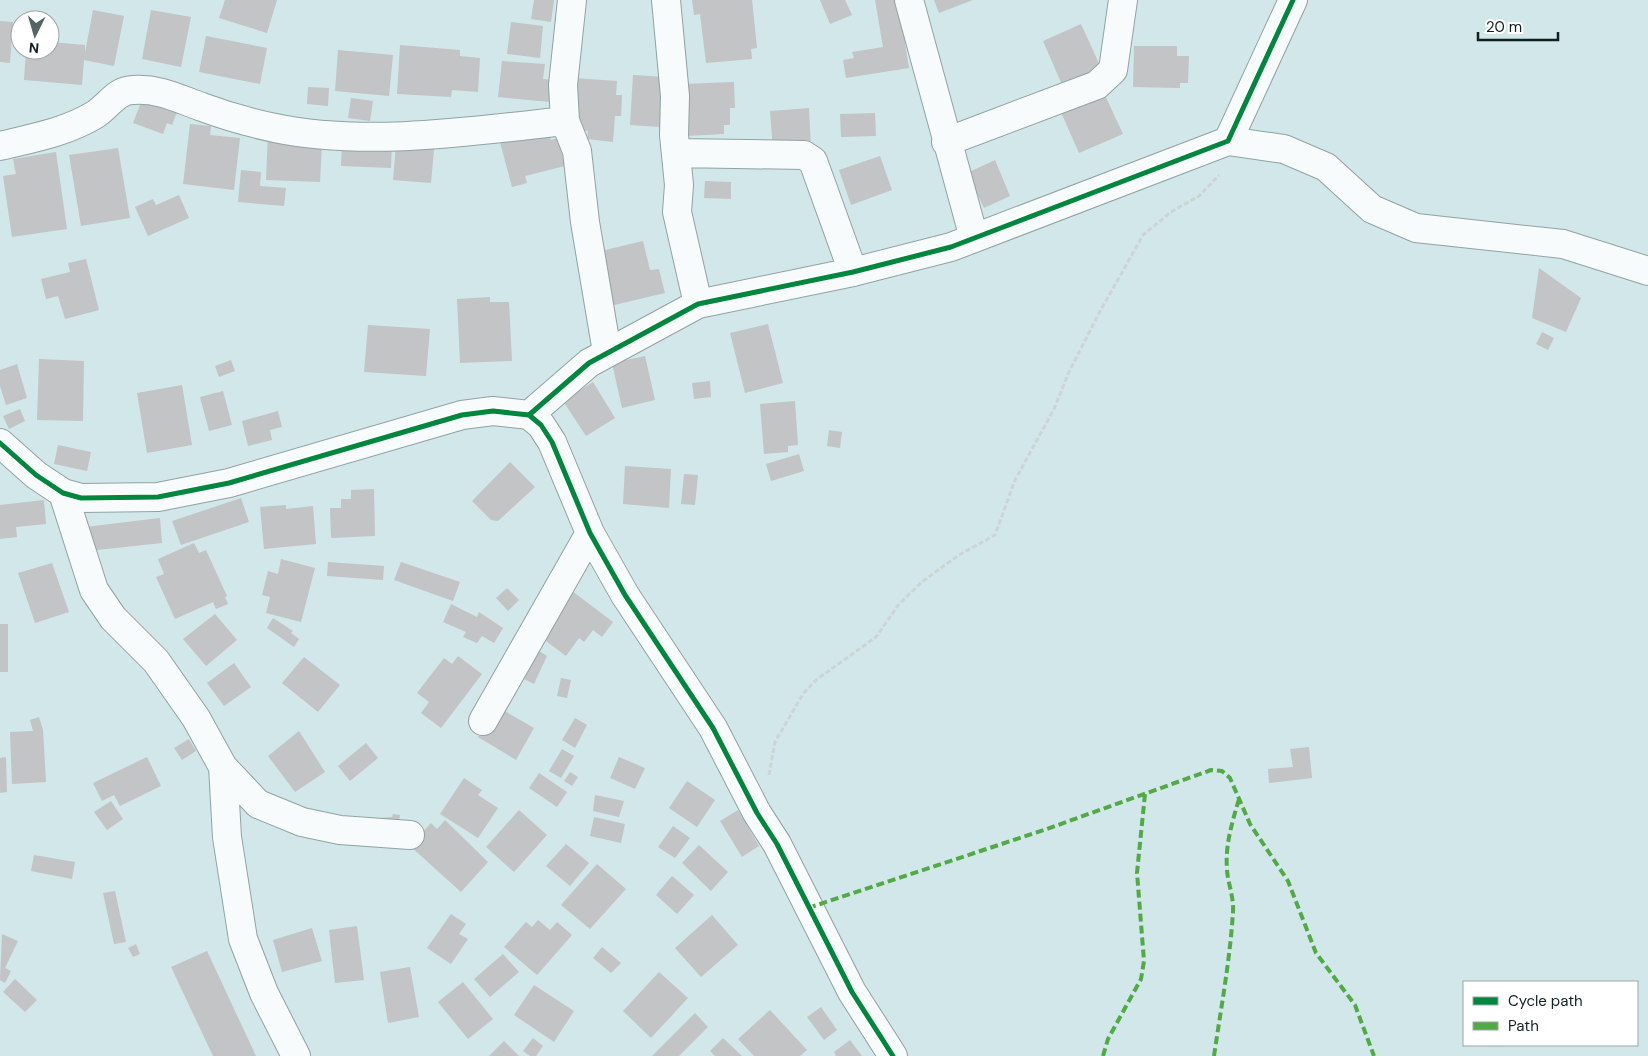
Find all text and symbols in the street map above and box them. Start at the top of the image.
north arrow [10,10,60,60]
scale bar [1478,10,1558,42]
text: 20 m [1486,17,1522,37]
text: N [28,39,40,57]
legend [1463,981,1638,1046]
text: Cycle path [1508,991,1583,1011]
text: Path [1508,1016,1539,1036]

